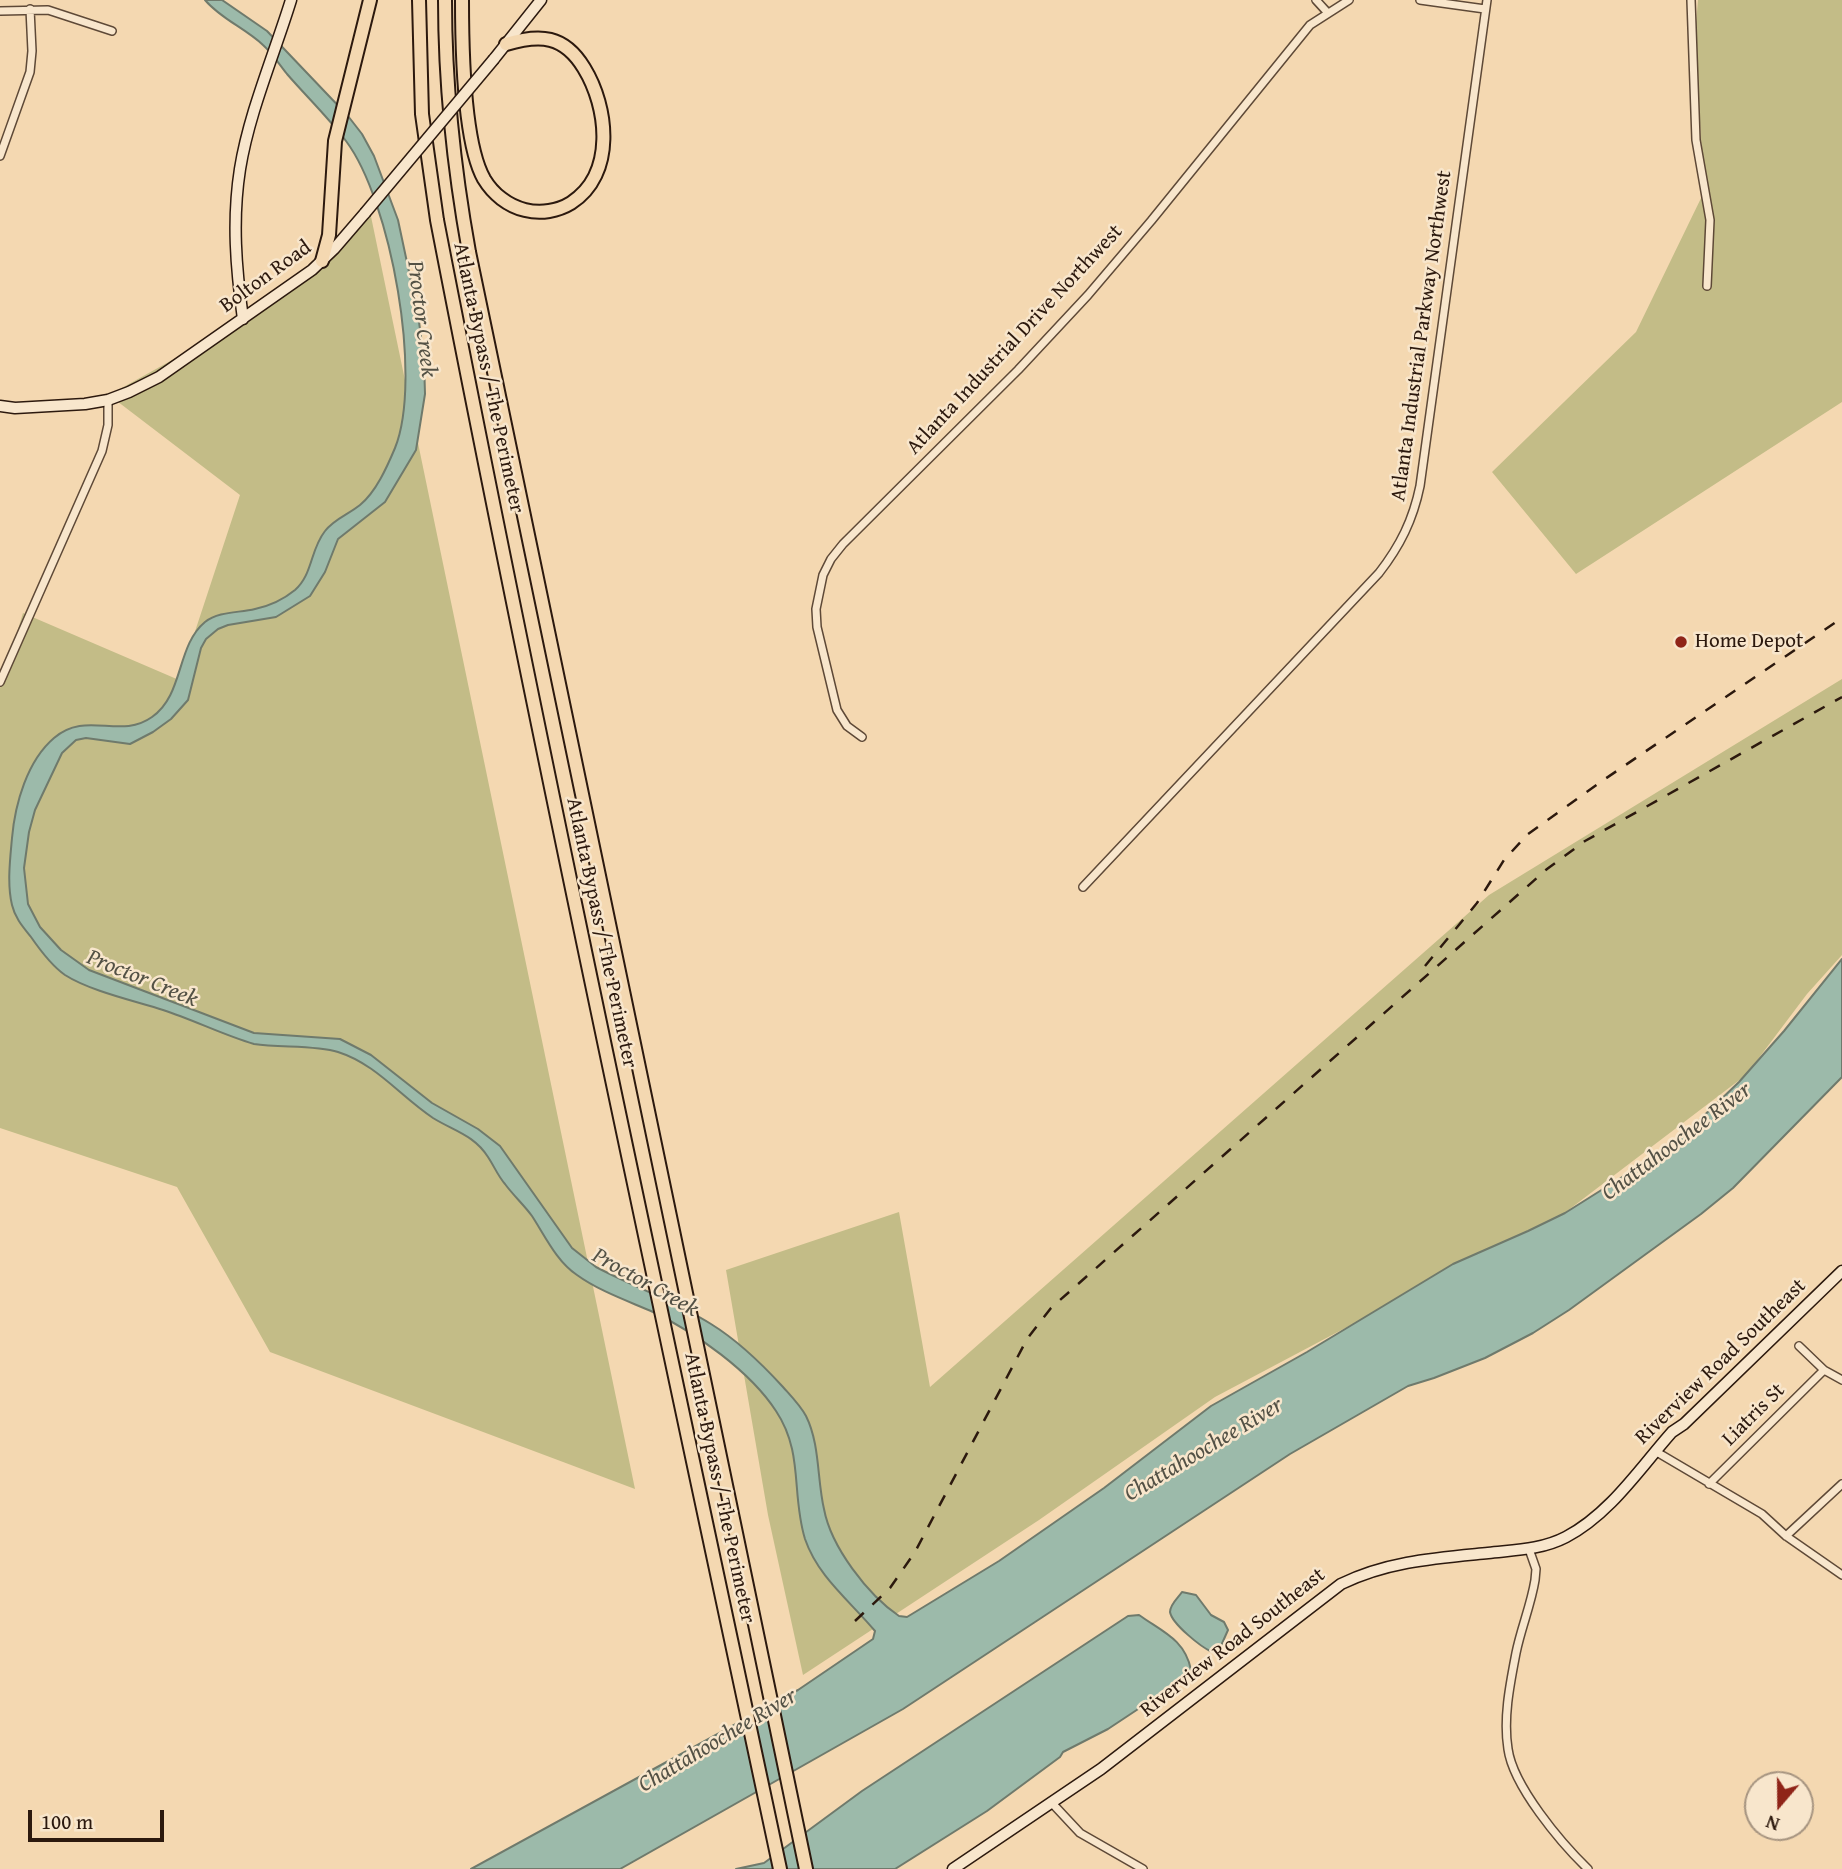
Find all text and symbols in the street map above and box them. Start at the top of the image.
street label: Atlanta Industrial Parkway Northwest [1386,169,1458,503]
street label: Atlanta Industrial Drive Northwest [902,220,1128,460]
street label: Bolton Road [215,235,317,319]
street label: Atlanta Bypass / The Perimeter [447,240,529,516]
water label: Proctor Creek [400,259,442,379]
place label: Home Depot [1695,629,1803,655]
marker: Home Depot [1673,634,1689,650]
street label: Atlanta Bypass / The Perimeter [560,795,642,1071]
water label: Proctor Creek [82,944,202,1014]
water label: Chattahoochee River [1597,1077,1757,1207]
water label: Proctor Creek [587,1242,703,1324]
street label: Riverview Road Southeast [1630,1274,1812,1450]
street label: Atlanta Bypass / The Perimeter [678,1350,760,1626]
street label: Liatris St [1717,1378,1791,1452]
water label: Chattahoochee River [1120,1392,1288,1508]
street label: Riverview Road Southeast [1135,1563,1331,1723]
water label: Chattahoochee River [634,1683,802,1799]
north arrow [1744,1771,1814,1841]
scale bar [32,1796,168,1840]
text: 100 m [41,1806,93,1837]
text: N [1762,1809,1783,1839]

